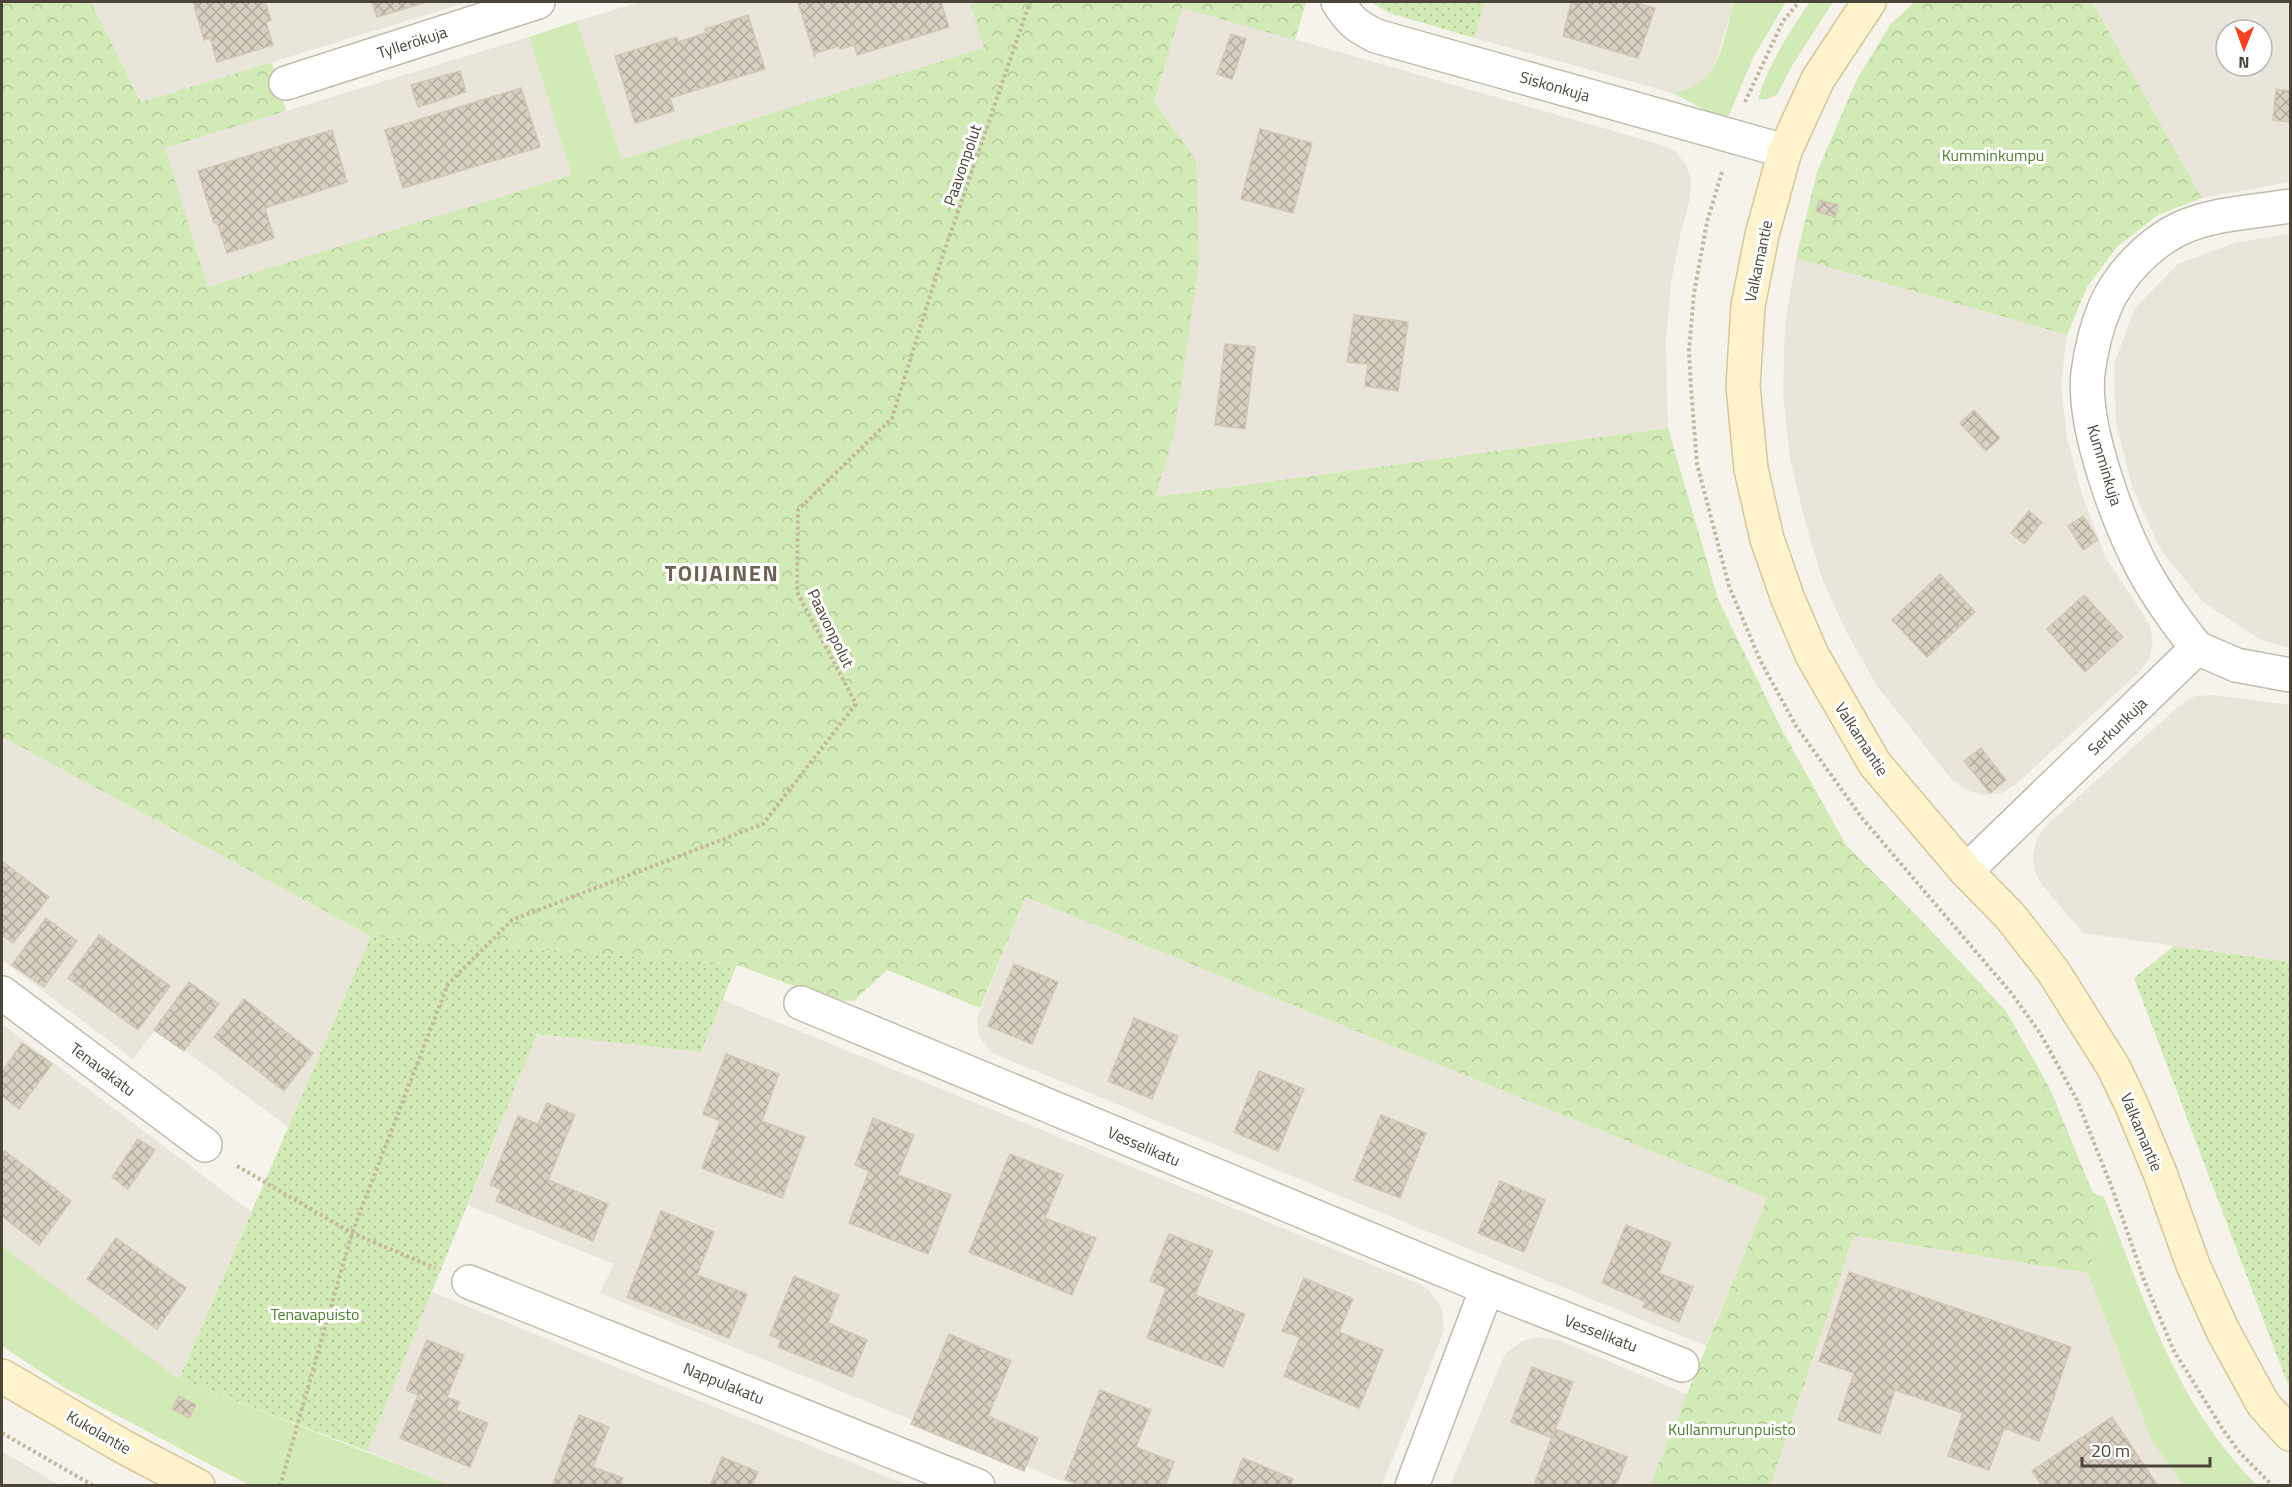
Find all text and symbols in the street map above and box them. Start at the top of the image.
north arrow [2214,18,2274,78]
street label: Tyllerökuja [374,19,450,65]
text: N [2238,51,2249,75]
street label: Siskonkuja [1517,65,1593,107]
street label: Paavonpolut [937,121,987,209]
park label: Kumminkumpu [1942,143,2044,167]
street label: Valkamantie [1738,218,1778,304]
street label: Kumminkuja [2081,421,2129,509]
district label: TOIJAINEN [665,556,779,590]
street label: Paavonpolut [802,585,861,672]
street label: Serkunkuja [2082,691,2152,761]
street label: Valkamantie [1829,698,1895,780]
street label: Tenavakatu [65,1036,141,1102]
street label: Valkamantie [2115,1089,2169,1175]
street label: Vesselikatu [1104,1120,1184,1172]
park label: Tenavapuisto [270,1302,360,1326]
street label: Vesselikatu [1561,1308,1641,1358]
street label: Nappulakatu [680,1356,768,1410]
street label: Kukolantie [62,1404,136,1460]
park label: Kullanmurunpuisto [1668,1417,1796,1441]
scale bar [2082,1430,2210,1468]
text: 20 m [2091,1437,2130,1464]

